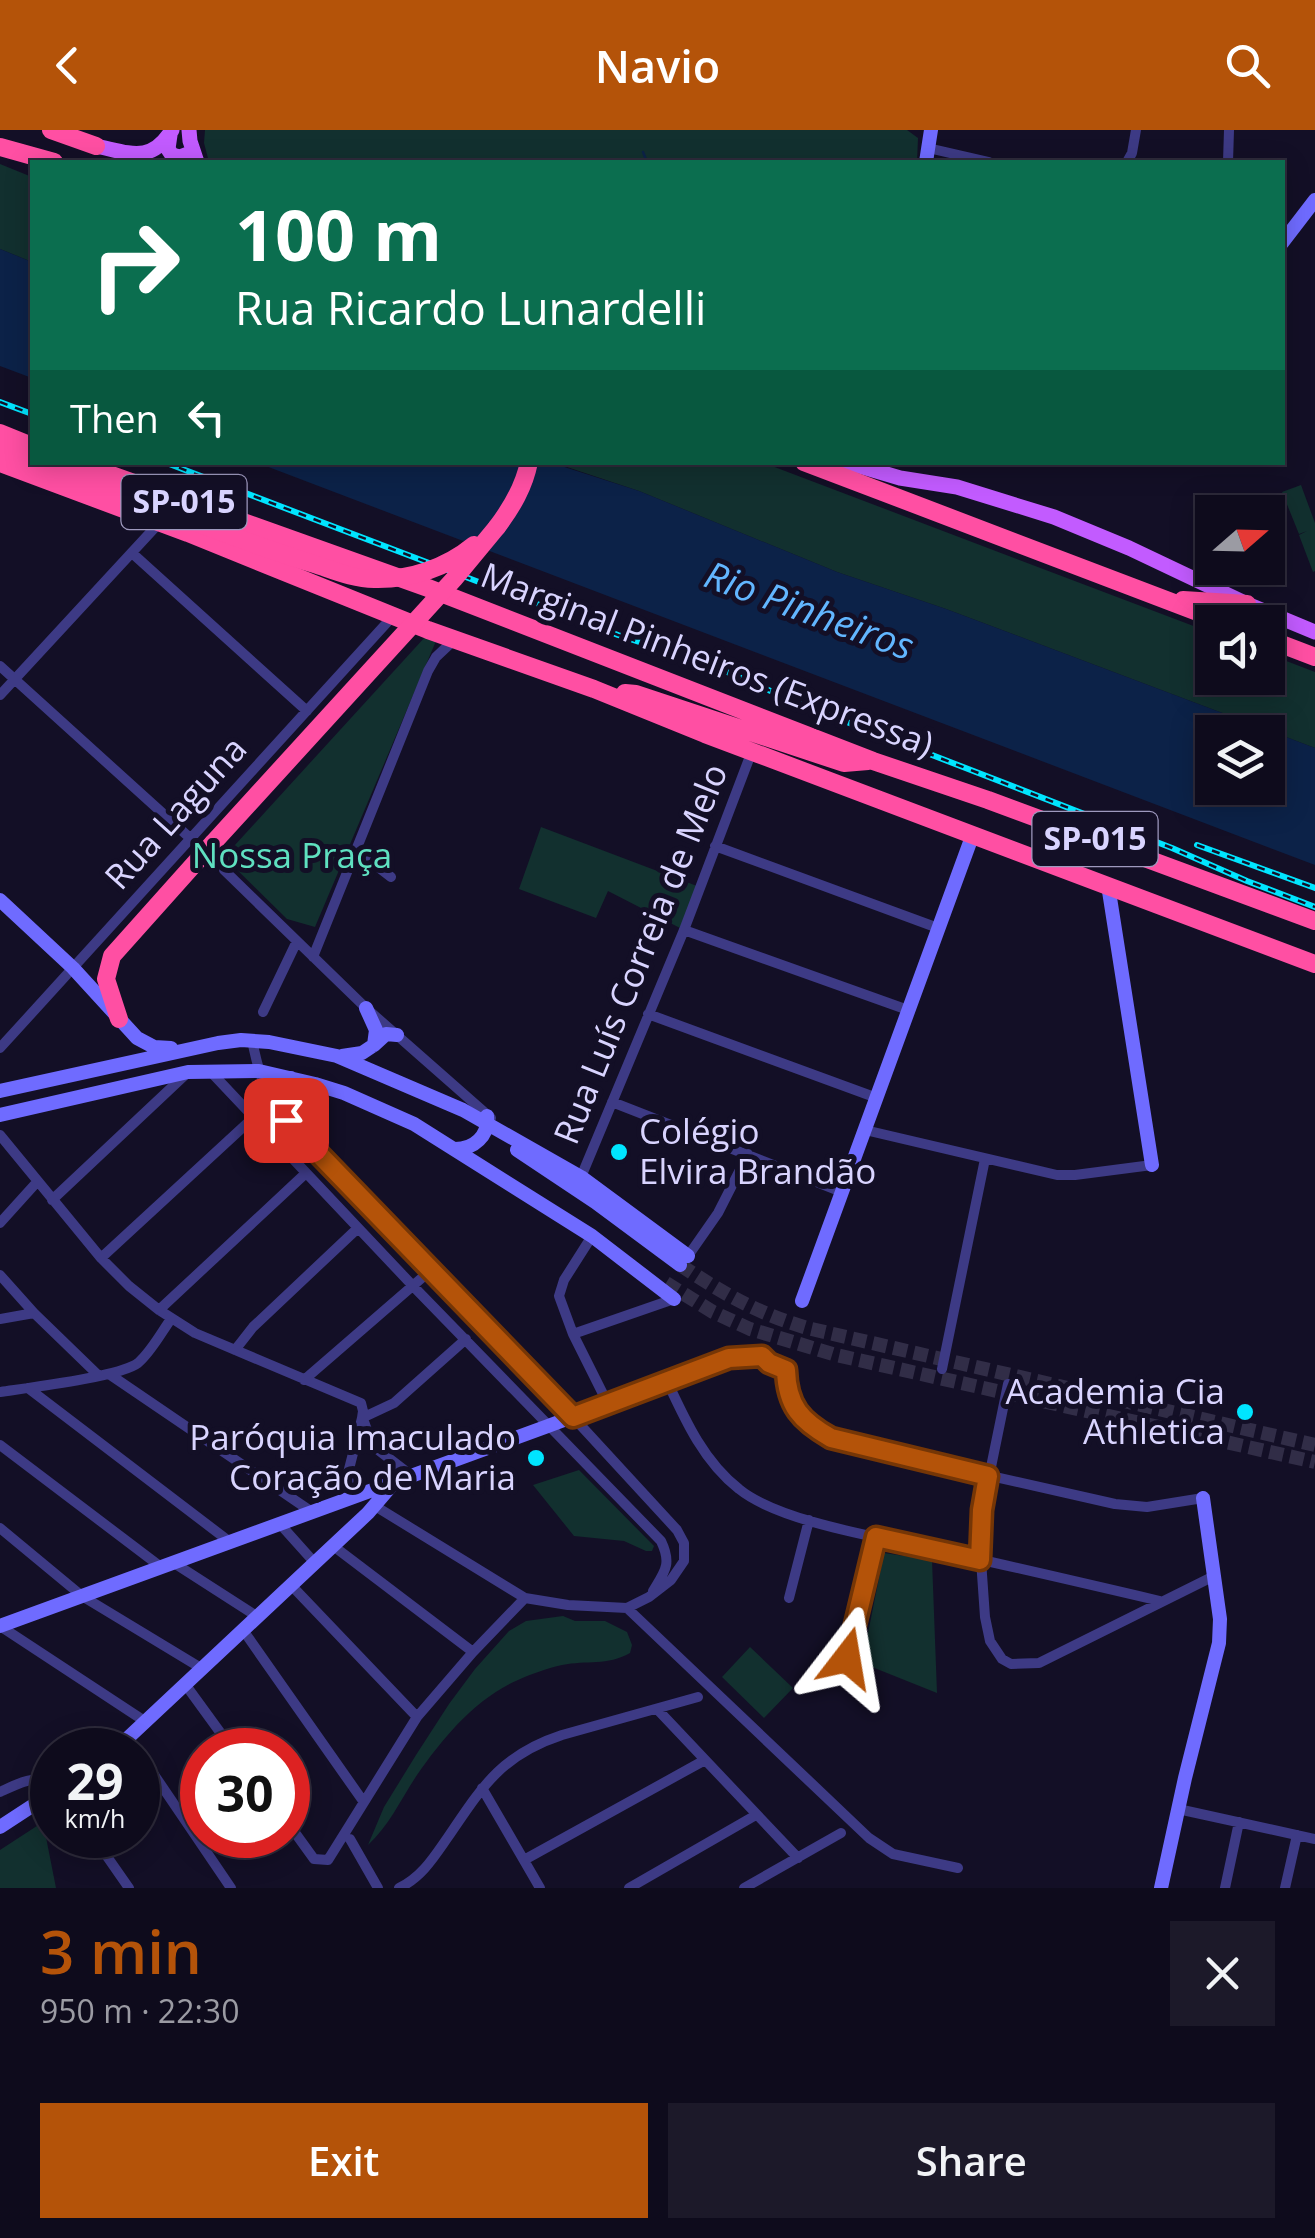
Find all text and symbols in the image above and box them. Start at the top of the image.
text: Navio [595,35,720,96]
icon: back [40,38,95,93]
icon: search [1220,38,1275,93]
text: 100 m [235,186,442,282]
icon: right [70,200,200,330]
text: Rua Ricardo Lunardelli [235,277,706,338]
icon: left [179,390,234,445]
text: Then [70,392,159,444]
road number: SP-015 [121,475,246,529]
north arrow [1195,495,1285,585]
map controls [1195,495,1285,805]
water label: Rio Pinheiros [698,547,921,671]
street label: Marginal Pinheiros (Expressa) [475,550,940,767]
button: sound [1195,605,1285,695]
button: layers [1195,715,1285,805]
street label: Rua Laguna [94,725,256,899]
street label: Rua Luís Correia de Melo [542,756,737,1150]
road number: SP-015 [1032,812,1158,866]
park label: Nossa Praça [192,831,392,878]
pin [244,1078,329,1163]
icon: arrive [259,1093,314,1148]
place label: Colégio Elvira Brandão [639,1107,876,1194]
marker: Colégio Elvira Brandão [608,1141,630,1163]
place label: Academia Cia Athletica [1005,1367,1225,1454]
marker: Academia Cia Athletica [1234,1401,1256,1423]
place label: Paróquia Imaculado Coração de Maria [189,1413,516,1500]
marker: Paróquia Imaculado Coração de Maria [525,1447,547,1469]
position arrow [795,1606,899,1710]
speed limit sign: 30 [180,1728,310,1858]
text: 29 [66,1747,124,1815]
text: km/h [65,1801,125,1835]
text: 3 min [40,1910,202,1992]
button: close [1170,1921,1275,2026]
text: 950 m · 22:30 [40,1989,239,2032]
button: Exit [40,2103,648,2218]
button: Share [668,2103,1275,2218]

